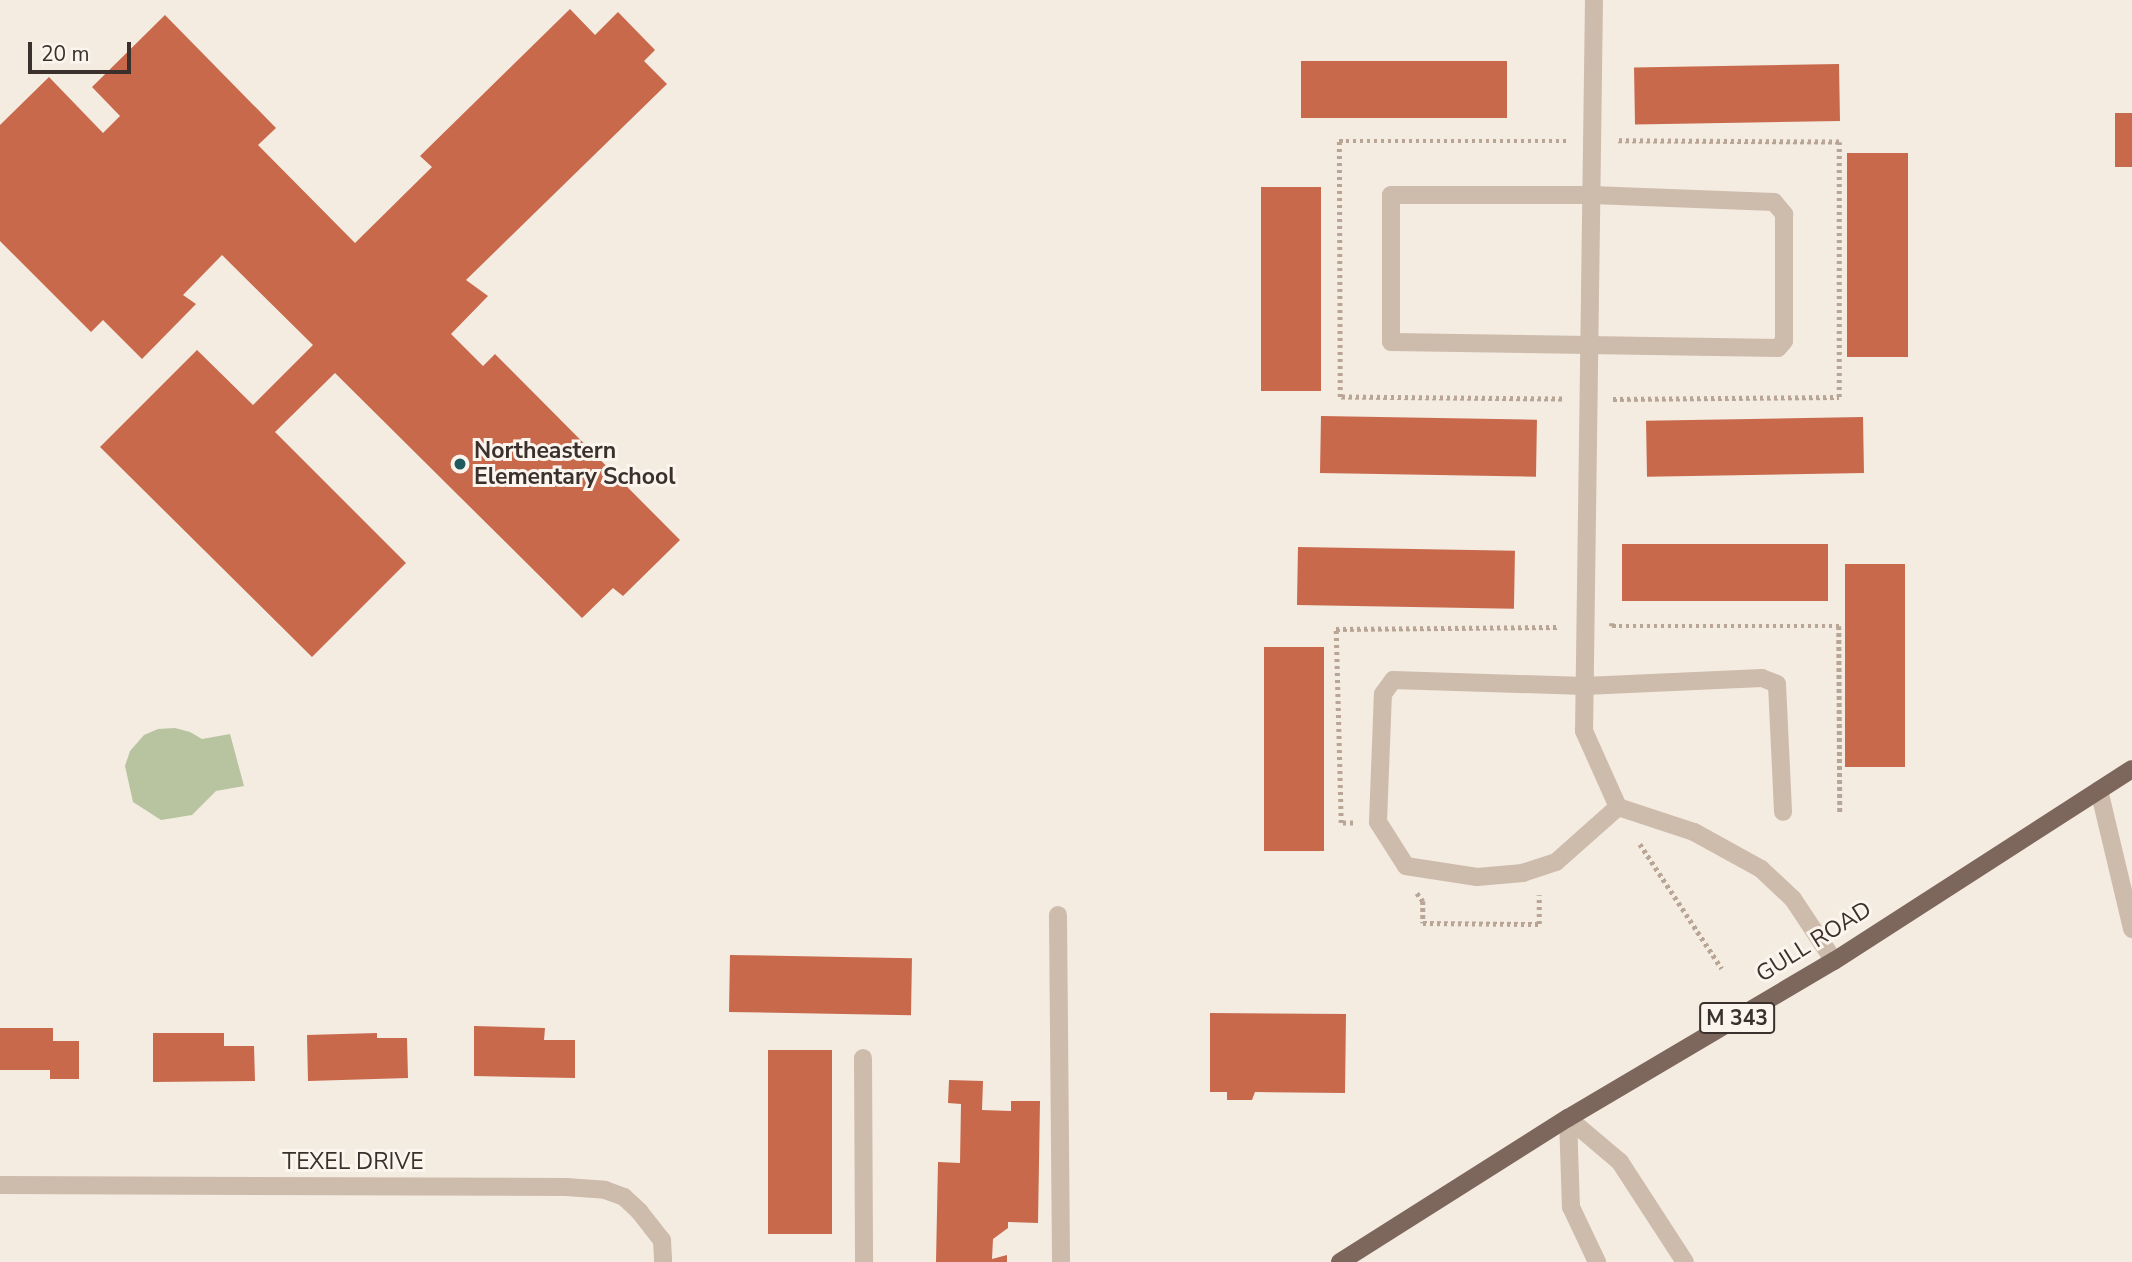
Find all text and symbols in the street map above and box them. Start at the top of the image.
scale bar [32,28,135,72]
text: 20 m [41,40,90,68]
place label: Northeastern Elementary School [474,437,676,491]
marker: Northeastern Elementary School [452,456,468,472]
street label: GULL ROAD [1751,896,1877,988]
road number: M 343 [1698,1000,1776,1036]
street label: TEXEL DRIVE [282,1148,424,1176]

